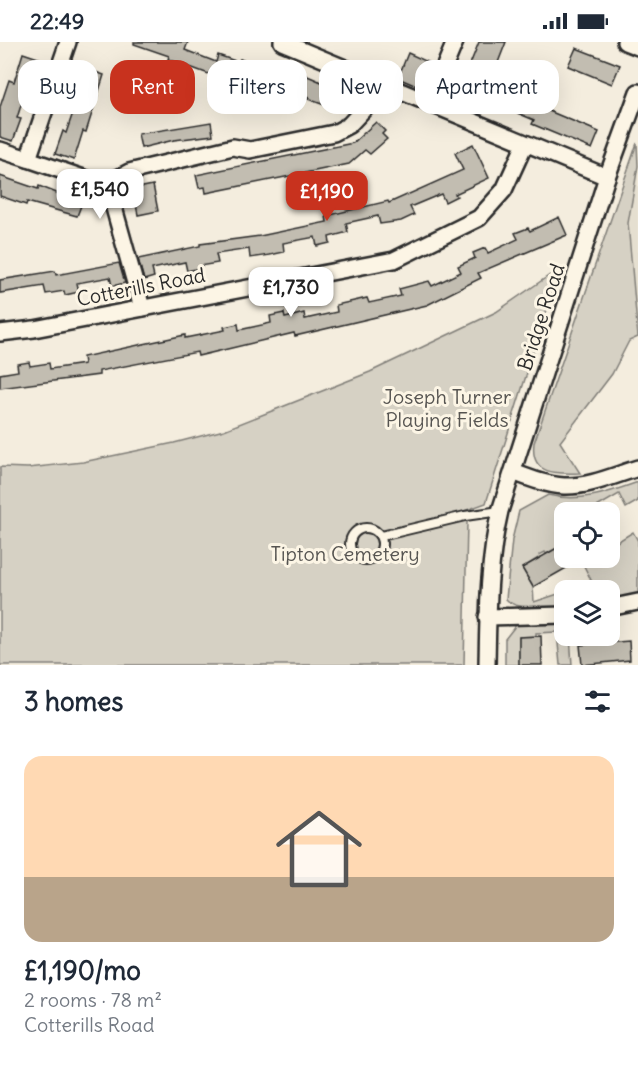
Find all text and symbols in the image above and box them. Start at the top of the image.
text: 22:49 [30,7,84,35]
chip: Buy [18,60,98,114]
chip: Rent [110,60,195,114]
chip: Filters [207,60,307,114]
chip: New [319,60,403,114]
chip: Apartment [415,60,559,114]
pin: £1,540 [51,169,149,220]
pin: £1,190 [278,171,376,222]
text: £1,540 [71,176,129,201]
text: £1,190 [300,178,354,203]
street label: Bridge Road [511,260,570,374]
street label: Cotterills Road [74,262,208,311]
pin: £1,730 [242,267,340,318]
text: £1,730 [263,274,319,299]
park label: Joseph Turner Playing Fields [383,384,511,432]
map controls [554,502,620,646]
button: locate [554,502,620,568]
park label: Tipton Cemetery [270,541,420,566]
button: layers [554,580,620,646]
text: 3 homes [24,685,123,718]
icon: filters [581,685,614,718]
icon: home [265,795,373,903]
text: £1,190/mo [24,954,141,987]
text: 2 rooms · 78 m² [24,987,162,1012]
text: Cotterills Road [24,1012,154,1037]

